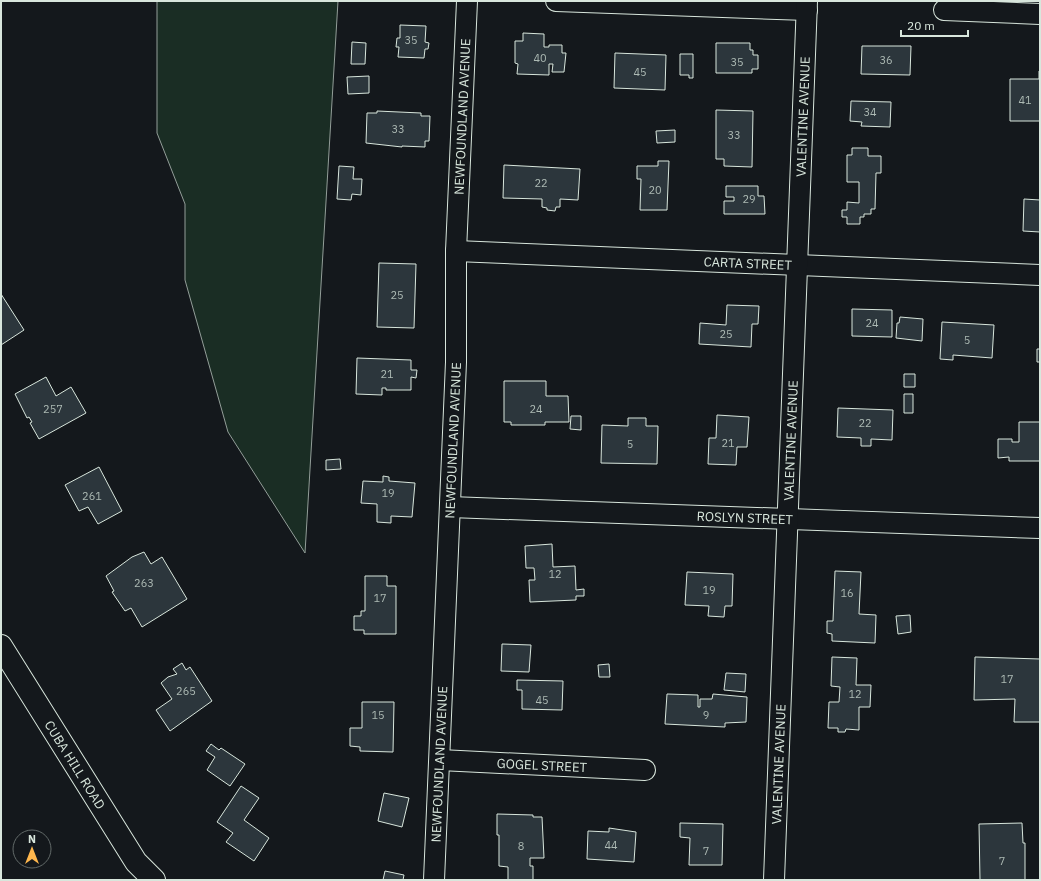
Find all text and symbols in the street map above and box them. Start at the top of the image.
scale bar [901,12,968,38]
text: 20 m [907,18,935,33]
house number: 35 [404,33,418,47]
street label: NEWFOUNDLAND AVENUE [450,38,474,195]
house number: 40 [533,51,547,65]
house number: 36 [879,53,893,67]
house number: 35 [730,55,744,69]
street label: VALENTINE AVENUE [792,56,814,177]
house number: 45 [633,65,647,79]
house number: 41 [1018,93,1032,107]
house number: 34 [863,105,877,119]
house number: 33 [391,122,405,136]
house number: 33 [727,128,741,142]
house number: 22 [534,176,548,190]
house number: 20 [648,183,662,197]
house number: 29 [742,192,756,206]
street label: CARTA STREET [703,253,793,274]
house number: 25 [390,288,404,302]
house number: 24 [865,316,879,330]
house number: 25 [719,327,733,341]
house number: 5 [964,333,970,347]
street label: NEWFOUNDLAND AVENUE [441,362,465,519]
house number: 21 [380,367,394,381]
street label: VALENTINE AVENUE [780,380,802,501]
house number: 257 [43,402,63,416]
house number: 24 [529,402,543,416]
house number: 22 [858,416,872,430]
house number: 21 [721,436,735,450]
house number: 5 [627,437,633,451]
house number: 19 [381,486,395,500]
house number: 261 [82,489,102,503]
street label: ROSLYN STREET [696,508,794,528]
house number: 12 [548,567,562,581]
house number: 263 [134,576,154,590]
house number: 19 [702,583,716,597]
house number: 16 [840,586,854,600]
house number: 17 [373,591,387,605]
house number: 17 [1000,672,1014,686]
house number: 265 [176,684,196,698]
street label: NEWFOUNDLAND AVENUE [428,686,451,843]
house number: 12 [848,687,862,701]
house number: 45 [535,693,549,707]
street label: VALENTINE AVENUE [768,704,790,825]
house number: 15 [371,708,385,722]
house number: 9 [703,708,709,722]
street label: CUBA HILL ROAD [41,717,109,813]
street label: GOGEL STREET [496,755,588,776]
north arrow [12,829,52,869]
text: N [28,832,36,846]
house number: 44 [604,838,618,852]
house number: 8 [518,839,524,853]
house number: 7 [703,844,709,858]
house number: 7 [999,854,1005,868]

